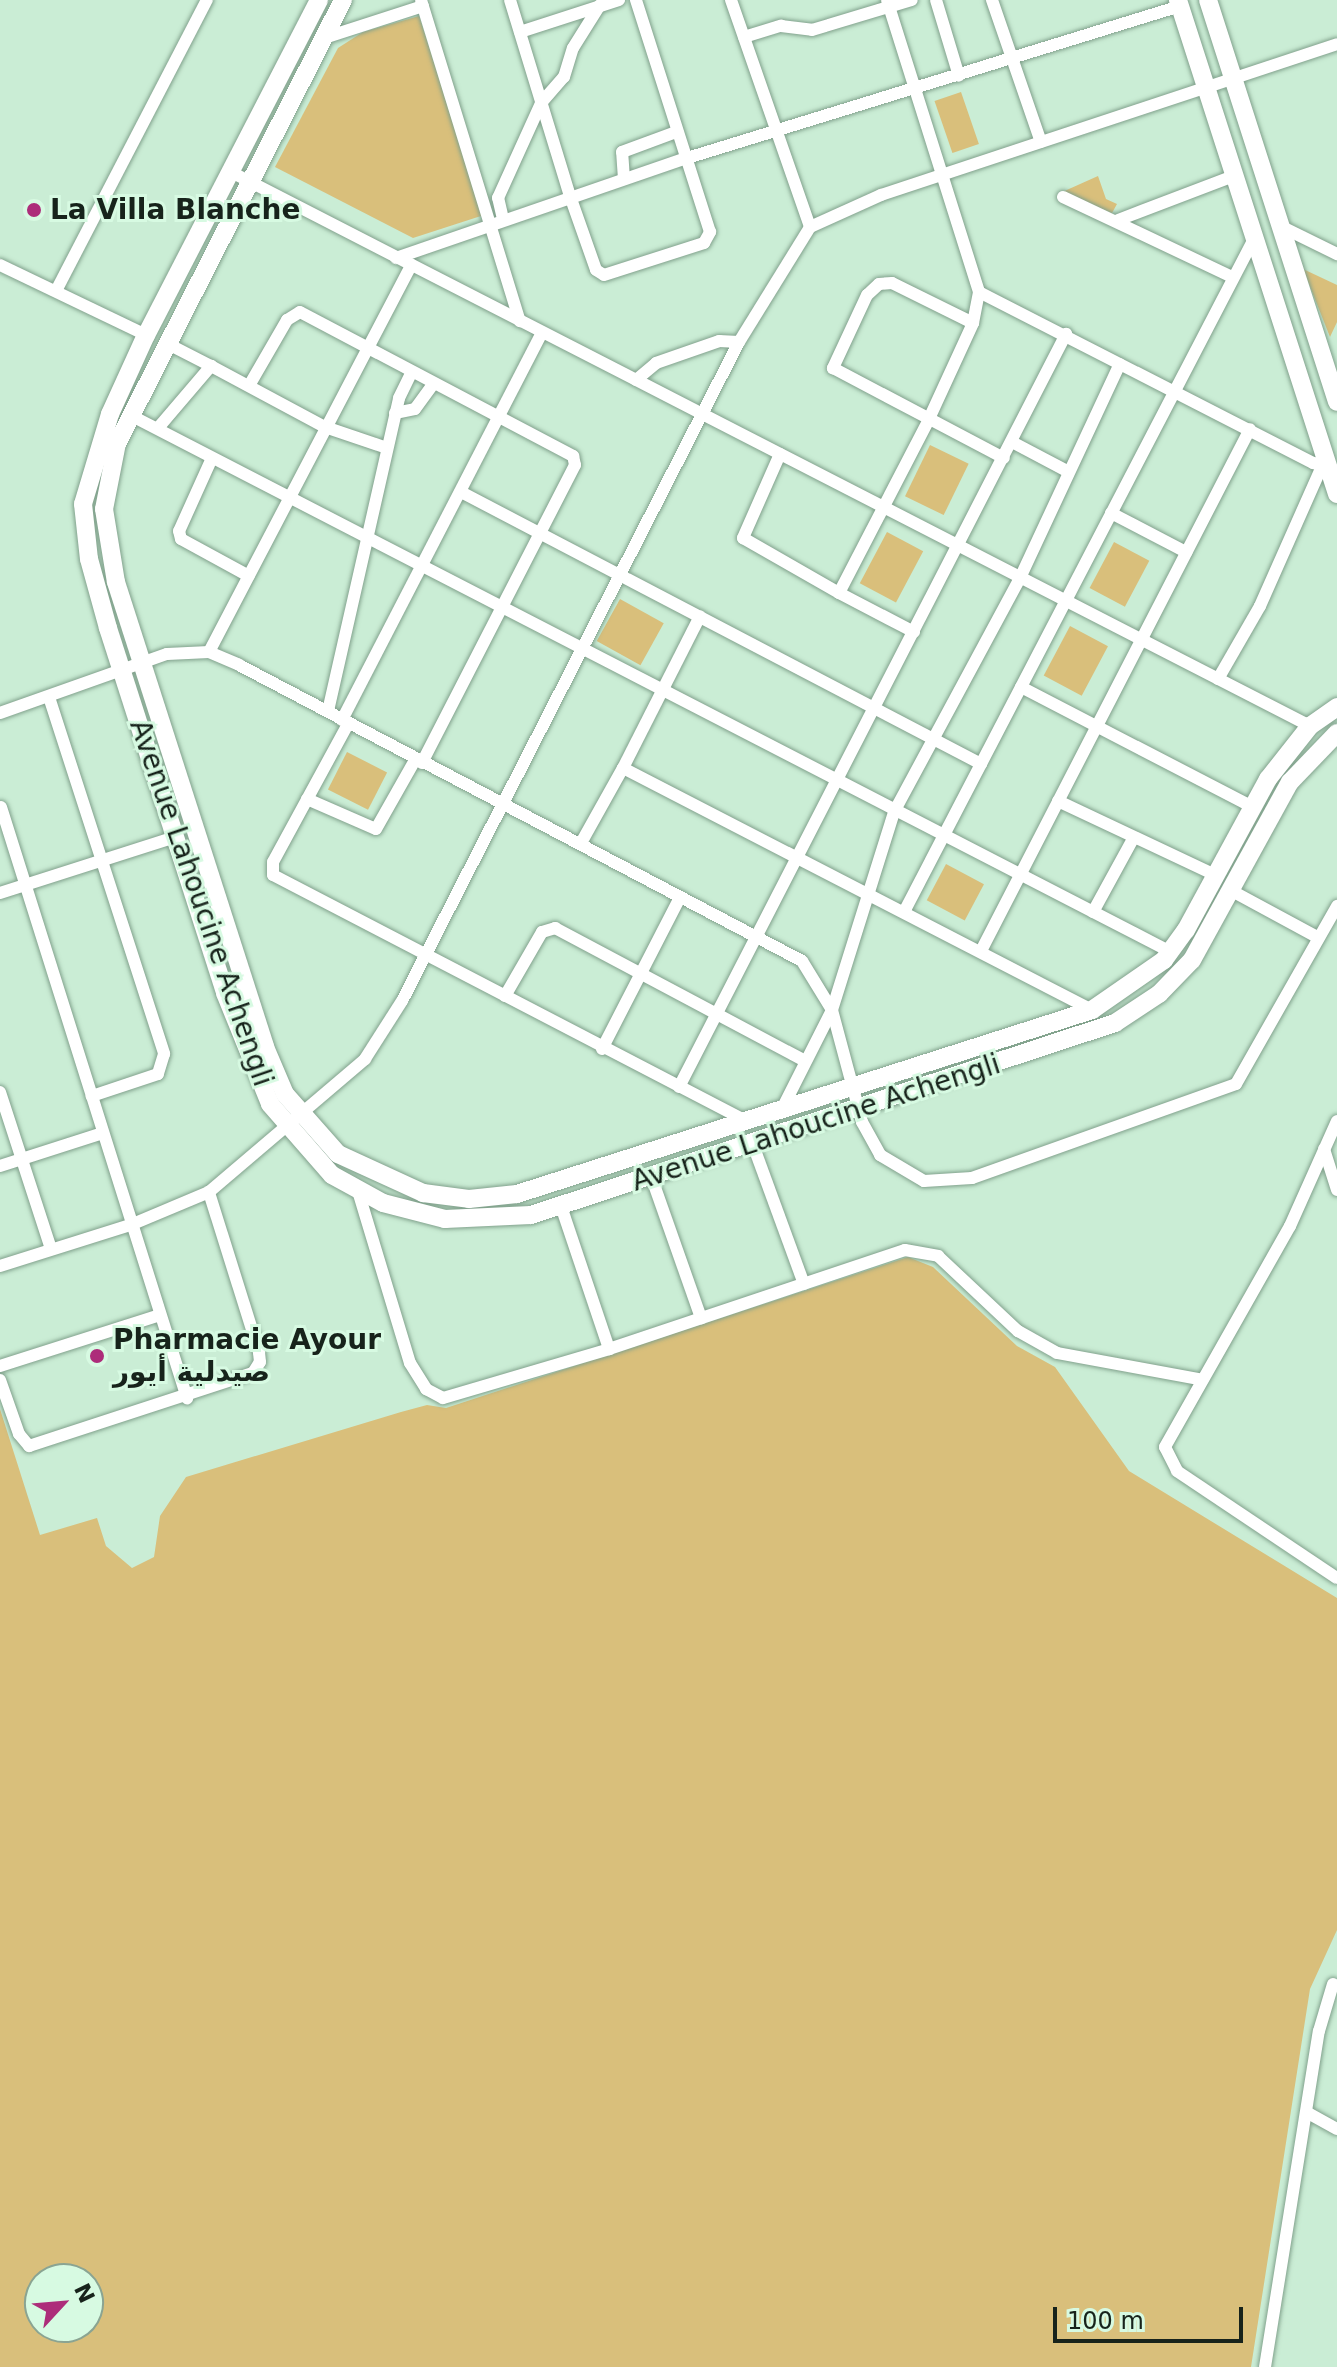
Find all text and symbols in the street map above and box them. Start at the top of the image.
place label: La Villa Blanche [50,193,300,227]
marker: La Villa Blanche [25,201,43,219]
street label: Avenue Lahoucine Achengli [122,715,280,1091]
street label: Avenue Lahoucine Achengli [628,1047,1004,1199]
place label: Pharmacie Ayour صيدلية أيور [113,1323,381,1389]
marker: Pharmacie Ayour صيدلية أيور [88,1347,106,1365]
north arrow [24,2263,104,2343]
text: N [69,2279,99,2307]
scale bar [1057,2291,1247,2341]
text: 100 m [1067,2307,1144,2335]

